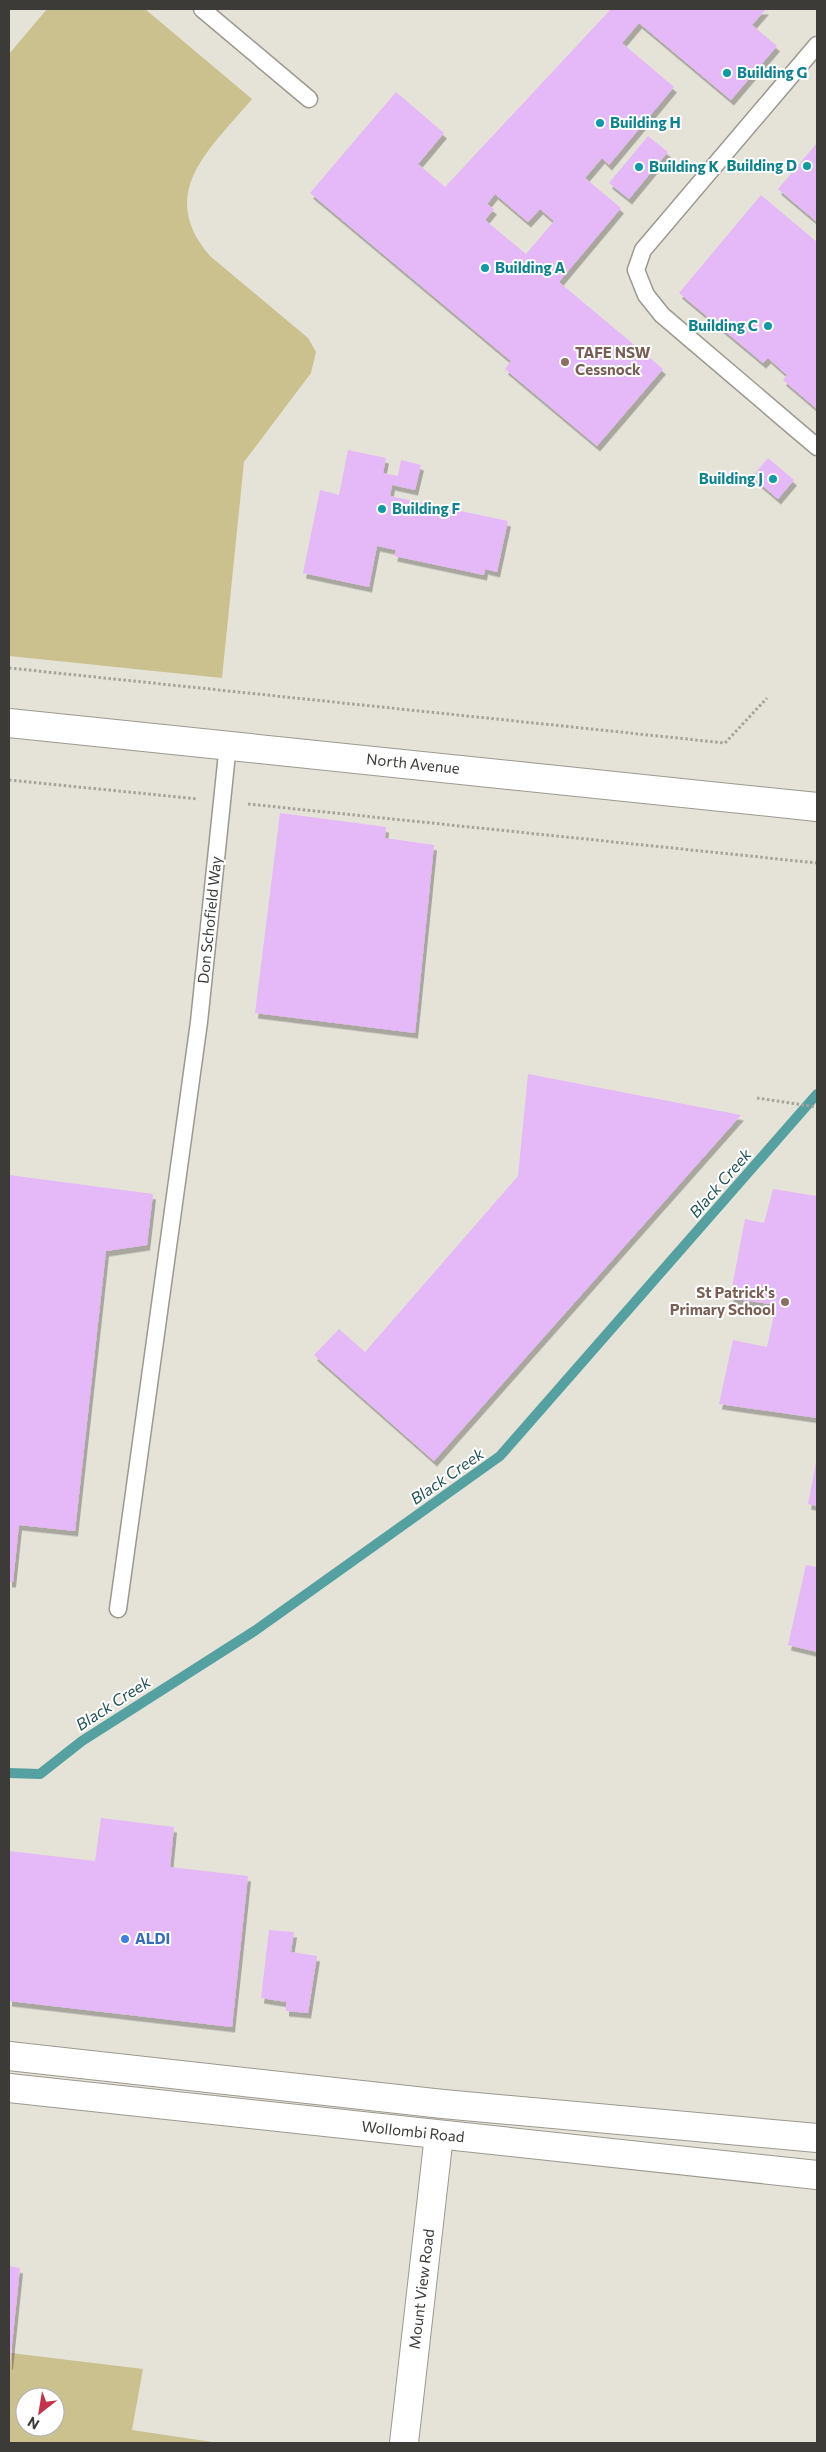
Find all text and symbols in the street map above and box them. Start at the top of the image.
place label: Building G [737,63,807,81]
marker: Building G [721,67,733,79]
place label: Building H [610,113,681,131]
marker: Building H [594,117,606,129]
place label: Building D [727,156,797,174]
place label: Building K [649,157,719,175]
marker: Building D [801,160,813,172]
marker: Building K [633,161,645,173]
place label: Building A [495,258,565,276]
marker: Building A [479,262,491,274]
place label: Building C [688,316,758,334]
marker: Building C [762,320,774,332]
place label: TAFE NSW Cessnock [575,343,651,378]
marker: TAFE NSW Cessnock [559,356,571,368]
place label: Building J [699,469,763,487]
marker: Building J [767,473,779,485]
place label: Building F [392,499,460,517]
marker: Building F [376,503,388,515]
street label: North Avenue [365,749,461,777]
street label: Don Schofield Way [193,855,225,985]
water label: Black Creek [685,1144,755,1221]
place label: St Patrick's Primary School [670,1283,775,1318]
marker: St Patrick's Primary School [779,1296,791,1308]
water label: Black Creek [406,1443,487,1508]
water label: Black Creek [72,1671,154,1734]
place label: ALDI [135,1929,170,1947]
marker: ALDI [119,1933,131,1945]
street label: Wollombi Road [361,2117,466,2145]
street label: Mount View Road [405,2228,437,2350]
north arrow [15,2387,65,2437]
text: N [24,2414,42,2434]

